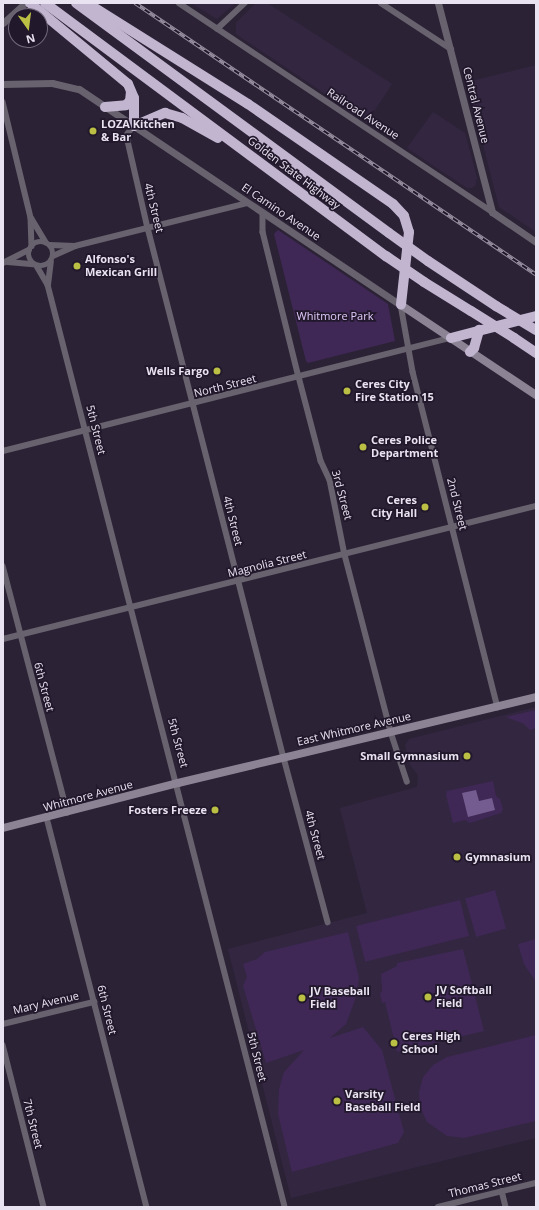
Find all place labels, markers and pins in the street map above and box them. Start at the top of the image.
place label: LOZA Kitchen & Bar [101,118,175,144]
marker: LOZA Kitchen & Bar [88,126,98,136]
place label: Alfonso's Mexican Grill [85,253,157,279]
marker: Alfonso's Mexican Grill [72,261,82,271]
place label: Wells Fargo [146,364,209,378]
marker: Wells Fargo [212,366,222,376]
place label: Ceres City Fire Station 15 [355,378,434,404]
marker: Ceres City Fire Station 15 [342,386,352,396]
place label: Ceres Police Department [371,434,438,460]
marker: Ceres Police Department [358,442,368,452]
place label: Ceres City Hall [371,494,417,520]
marker: Ceres City Hall [420,502,430,512]
place label: Small Gymnasium [360,749,459,763]
marker: Small Gymnasium [462,751,472,761]
place label: Fosters Freeze [128,803,207,817]
marker: Fosters Freeze [210,805,220,815]
place label: Gymnasium [465,850,531,864]
marker: Gymnasium [452,852,462,862]
place label: JV Softball Field [436,984,492,1010]
place label: JV Baseball Field [310,985,370,1011]
marker: JV Softball Field [423,992,433,1002]
marker: JV Baseball Field [297,993,307,1003]
place label: Ceres High School [402,1030,461,1056]
marker: Ceres High School [389,1038,399,1048]
place label: Varsity Baseball Field [345,1088,420,1114]
marker: Varsity Baseball Field [332,1096,342,1106]

